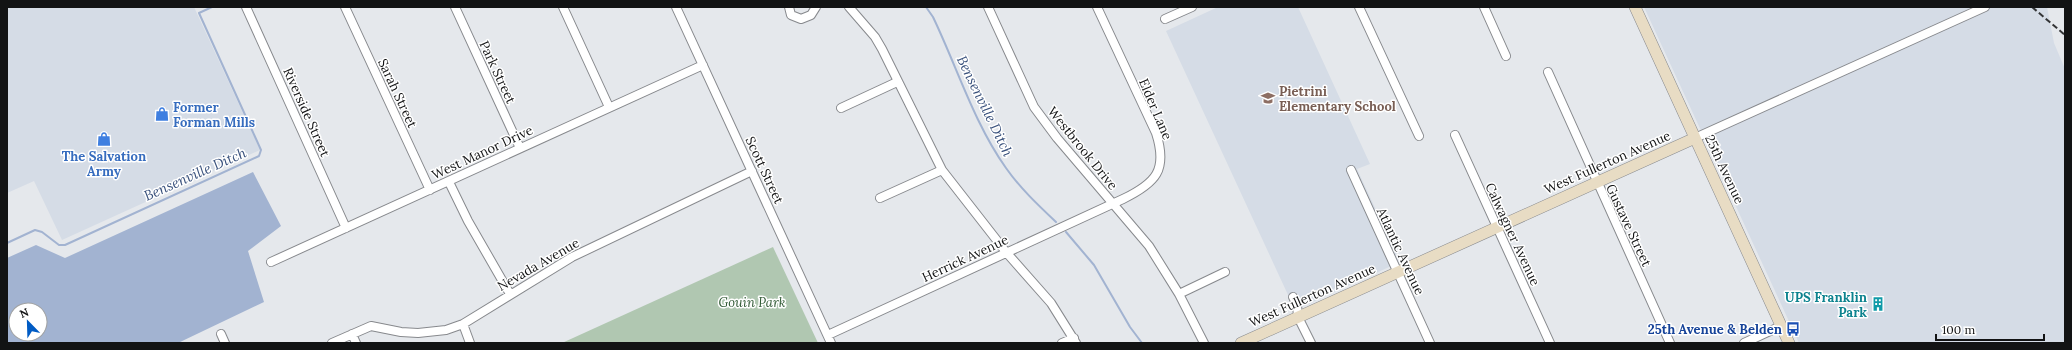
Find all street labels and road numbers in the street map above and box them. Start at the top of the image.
street label: Park Street [476,38,519,106]
street label: Sarah Street [374,56,421,131]
street label: Riverside Street [279,65,334,159]
street label: Elder Lane [1135,76,1176,142]
street label: Westbrook Drive [1044,103,1121,193]
street label: West Manor Drive [429,122,535,183]
street label: West Fullerton Avenue [1541,127,1673,198]
street label: 25th Avenue [1701,132,1748,207]
street label: Scott Street [742,134,788,207]
street label: Calwagner Avenue [1481,180,1544,288]
street label: Gustave Street [1602,181,1655,269]
street label: Atlantic Avenue [1373,204,1428,298]
street label: Herrick Avenue [919,231,1011,286]
street label: Nevada Avenue [494,234,582,295]
street label: West Fullerton Avenue [1246,260,1378,331]

